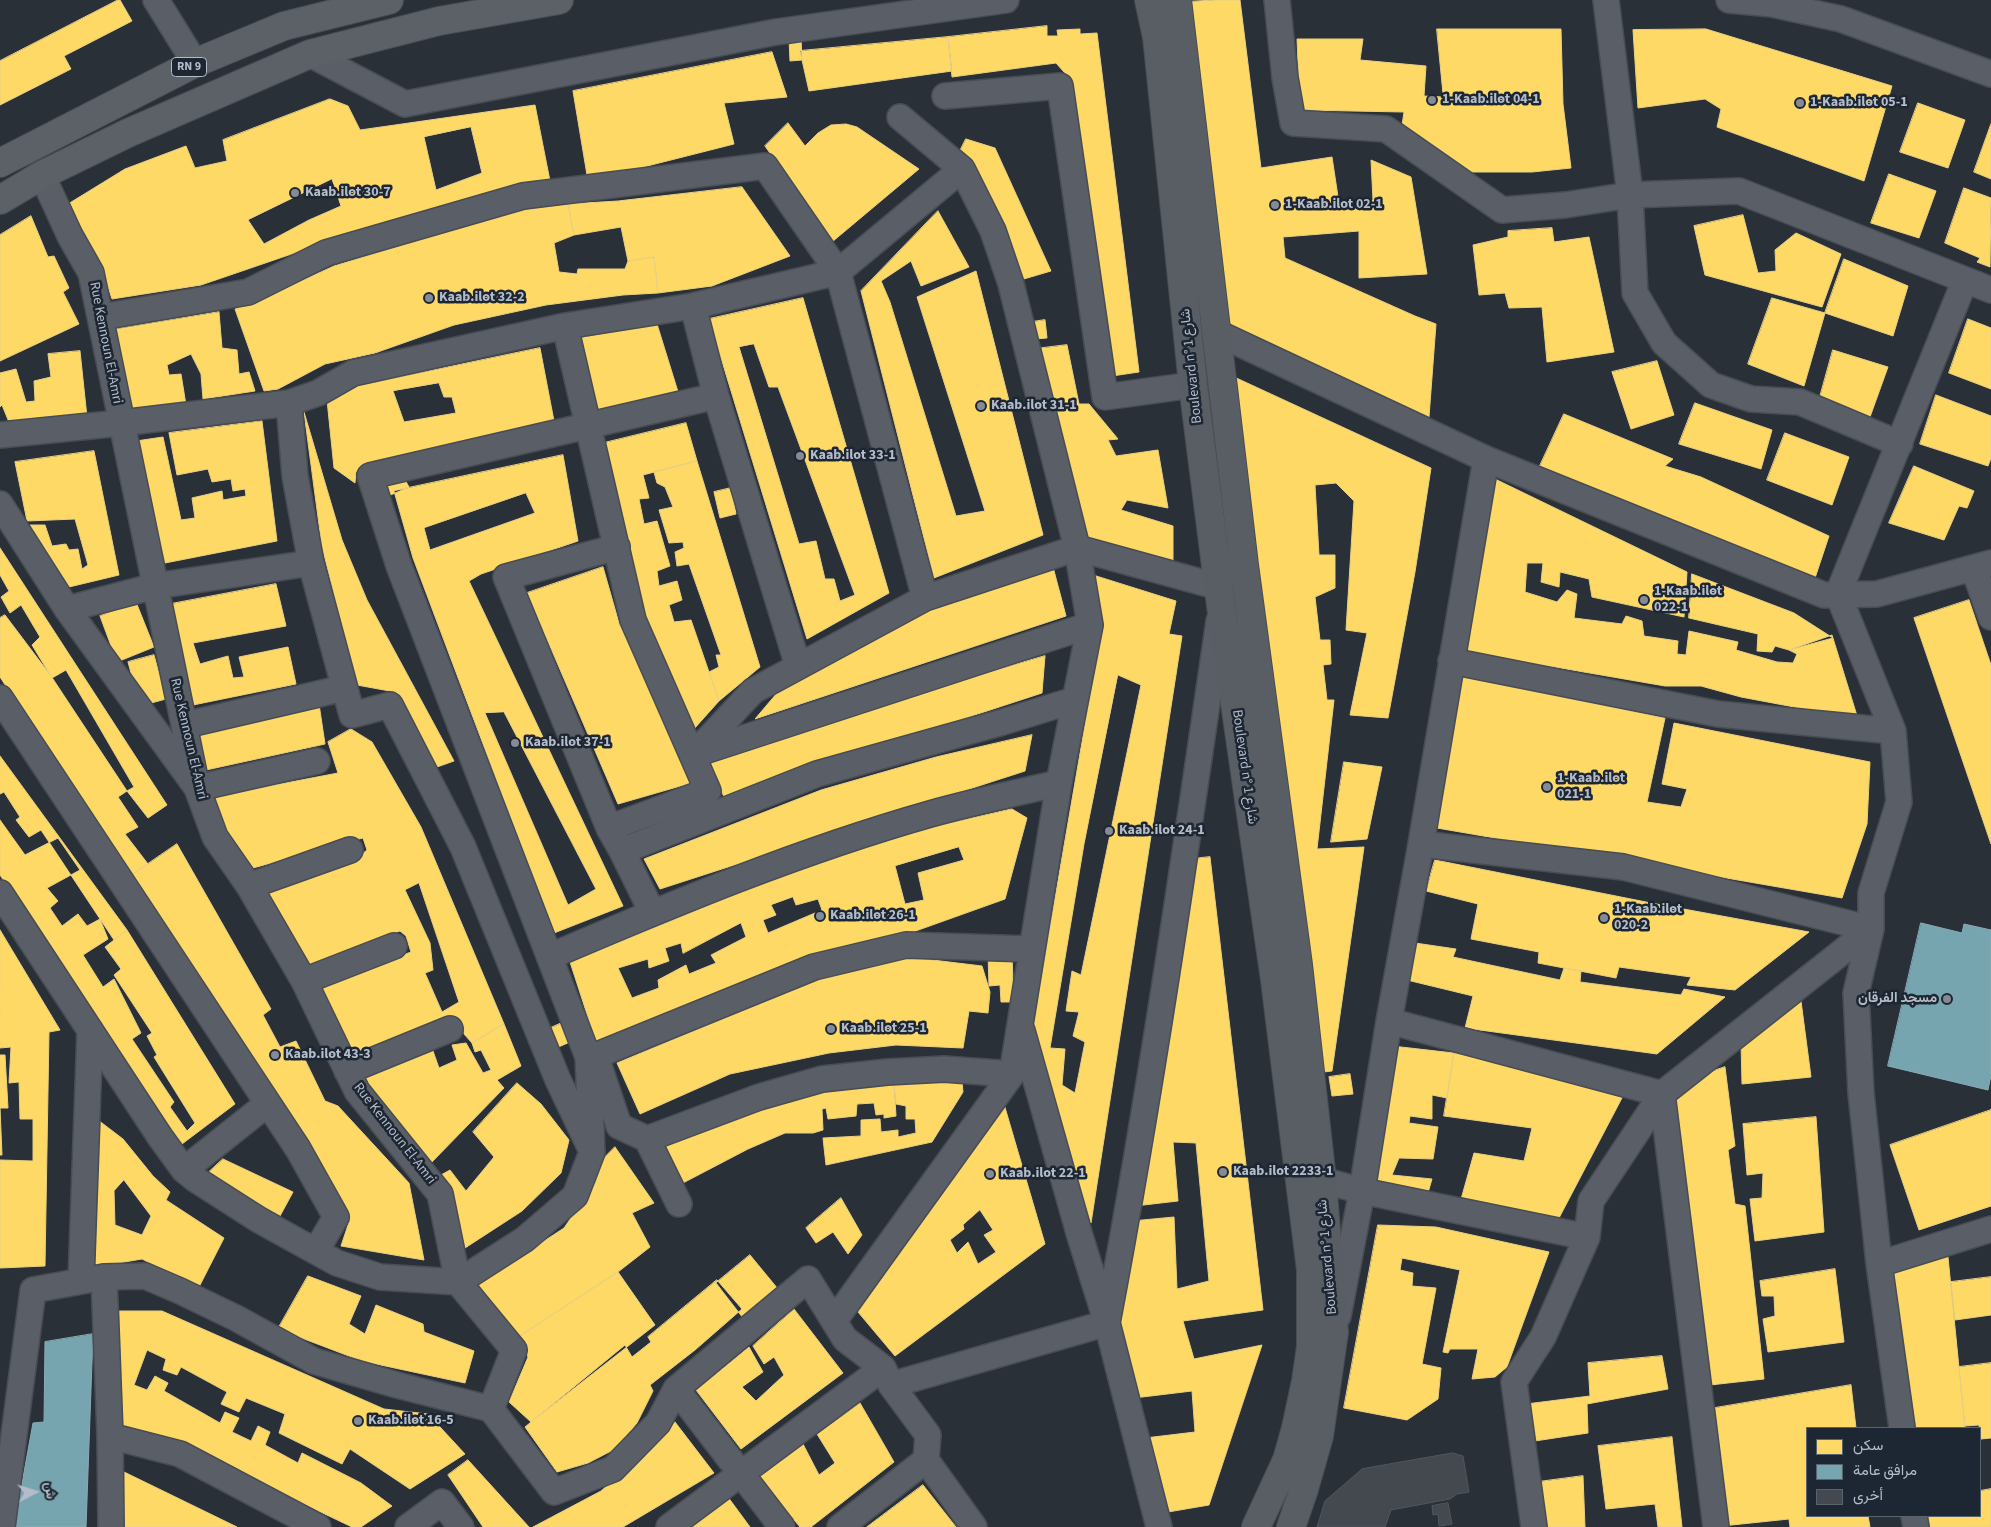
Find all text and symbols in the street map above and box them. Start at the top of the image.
road number: RN 9 [172,58,206,76]
place label: 1-Kaab.ilot 04-1 [1442,92,1540,108]
marker: 1-Kaab.ilot 04-1 [1426,94,1438,106]
place label: 1-Kaab.ilot 05-1 [1810,95,1908,111]
marker: 1-Kaab.ilot 05-1 [1794,97,1806,109]
place label: Kaab.ilot 30-7 [305,185,391,201]
marker: Kaab.ilot 30-7 [289,187,301,199]
place label: 1-Kaab.ilot 02-1 [1285,197,1383,213]
marker: 1-Kaab.ilot 02-1 [1269,199,1281,211]
street label: Rue Kennoun El-Amri [85,281,125,405]
place label: Kaab.ilot 32-2 [439,290,525,306]
marker: Kaab.ilot 32-2 [423,292,435,304]
street label: Boulevard n° شارع 1 [1178,308,1206,424]
place label: Kaab.ilot 31-1 [991,398,1077,414]
marker: Kaab.ilot 31-1 [975,400,987,412]
place label: Kaab.ilot 33-1 [810,448,896,464]
marker: Kaab.ilot 33-1 [794,450,806,462]
place label: 1-Kaab.ilot 022-1 [1654,584,1722,616]
marker: 1-Kaab.ilot 022-1 [1638,594,1650,606]
street label: Rue Kennoun El-Amri [166,677,210,801]
street label: Boulevard n° شارع 1 [1228,709,1260,825]
place label: Kaab.ilot 37-1 [525,735,611,751]
marker: Kaab.ilot 37-1 [509,737,521,749]
place label: 1-Kaab.ilot 021-1 [1557,771,1625,804]
marker: 1-Kaab.ilot 021-1 [1541,781,1553,793]
place label: Kaab.ilot 24-1 [1119,823,1205,839]
marker: Kaab.ilot 24-1 [1103,825,1115,837]
place label: 1-Kaab.ilot 020-2 [1614,902,1682,934]
place label: Kaab.ilot 26-1 [830,908,916,924]
marker: Kaab.ilot 26-1 [814,910,826,922]
marker: 1-Kaab.ilot 020-2 [1598,912,1610,924]
place label: مسجد الفرقان [1858,991,1937,1007]
marker: مسجد الفرقان [1941,993,1953,1005]
place label: Kaab.ilot 25-1 [841,1021,927,1037]
marker: Kaab.ilot 25-1 [825,1023,837,1035]
place label: Kaab.ilot 43-3 [285,1047,371,1063]
marker: Kaab.ilot 43-3 [269,1049,281,1061]
street label: Rue Kennoun El-Amri [349,1080,439,1188]
place label: Kaab.ilot 2233-1 [1233,1164,1333,1180]
place label: Kaab.ilot 22-1 [1000,1166,1086,1182]
marker: Kaab.ilot 2233-1 [1217,1166,1229,1178]
marker: Kaab.ilot 22-1 [984,1168,996,1180]
street label: Boulevard n° شارع 1 [1315,1199,1341,1315]
place label: Kaab.ilot 16-5 [368,1413,454,1429]
marker: Kaab.ilot 16-5 [352,1415,364,1427]
legend [1806,1427,1981,1517]
text: سكن [1853,1435,1883,1456]
text: مرافق عامة [1853,1460,1917,1481]
north arrow [10,1467,60,1517]
text: ش [39,1481,61,1500]
text: أخرى [1853,1485,1883,1506]

